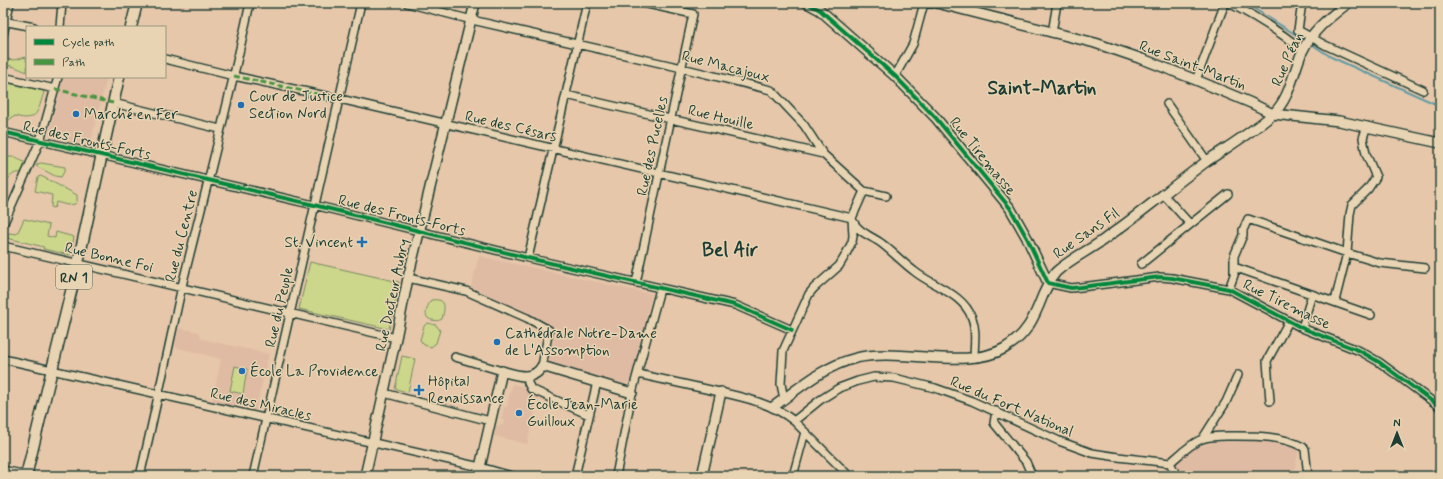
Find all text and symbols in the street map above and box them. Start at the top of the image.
legend [26,26,166,78]
street label: Rue Péan [1267,29,1309,90]
text: Cycle path [62,35,114,51]
street label: Rue Saint-Martin [1136,36,1249,96]
street label: Rue Macajoux [680,46,772,88]
text: Path [62,55,85,71]
district label: Saint-Martin [988,76,1097,101]
place label: Cour de Justice Section Nord [249,87,343,124]
street label: Rue des Pucelles [633,94,673,198]
marker: Cour de Justice Section Nord [236,100,246,110]
street label: Rue Houille [686,101,756,135]
place label: Marché en Fer [84,105,178,125]
street label: Rue des Césars [463,107,559,147]
marker: Marché en Fer [71,109,81,119]
street label: Rue Tiremasse [944,113,1020,200]
street label: Rue des Fronts-Forts [21,117,153,165]
street label: Rue du Centre [161,188,203,285]
street label: Rue des Fronts-Forts [336,190,468,242]
street label: Rue Sans Fil [1049,203,1124,264]
place label: St. Vincent [285,233,353,253]
marker: St. Vincent [356,236,368,248]
street label: Rue Docteur Aubry [371,237,415,353]
street label: Rue Bonne Foi [63,238,155,278]
district label: Bel Air [702,238,758,263]
road number: RN 1 [56,265,92,289]
street label: Rue du Peuple [261,265,299,350]
street label: Rue Tiremasse [1239,275,1334,335]
place label: Cathédrale Notre-Dame de L'Assomption [505,324,657,361]
marker: Cathédrale Notre-Dame de L'Assomption [492,337,502,347]
place label: École La Providence [250,361,378,382]
marker: École La Providence [237,366,247,376]
place label: Hôpital Renaissance [428,372,504,409]
street label: Rue du Fort National [947,372,1077,442]
street label: Rue des Miracles [208,384,314,426]
marker: Hôpital Renaissance [413,384,425,396]
place label: École Jean-Marie Guilloux [527,394,638,432]
marker: École Jean-Marie Guilloux [514,408,524,418]
north arrow [1377,413,1417,453]
text: N [1393,417,1401,431]

